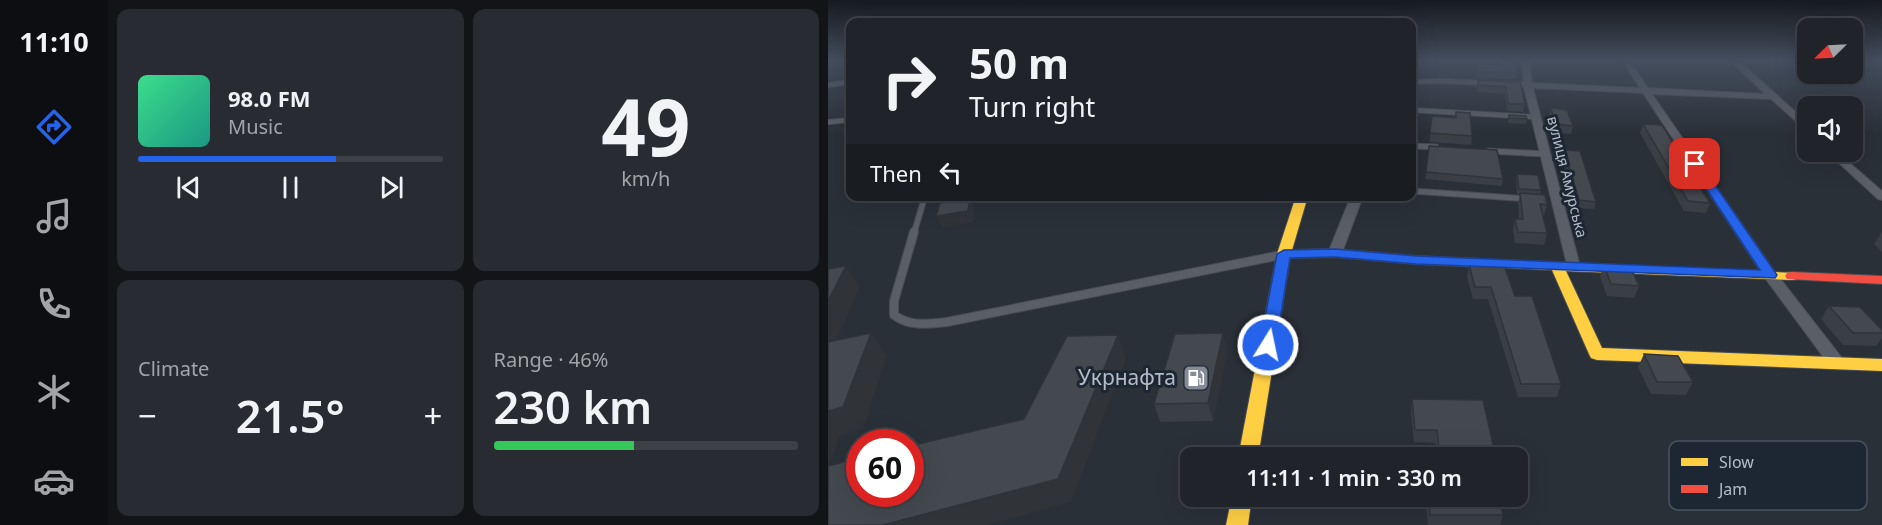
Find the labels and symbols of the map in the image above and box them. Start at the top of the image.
north arrow [1797,18,1863,84]
street label: вулиця Амурська [1543,114,1593,240]
pin [1669,138,1720,189]
position arrow [1236,313,1300,377]
place label: Укрнафта [1078,363,1176,391]
fuel station icon: Укрнафта [1181,363,1211,393]
speed limit sign: 60 [846,429,924,507]
legend [1669,441,1867,510]
text: Slow [1719,451,1754,473]
text: Jam [1717,478,1747,500]

